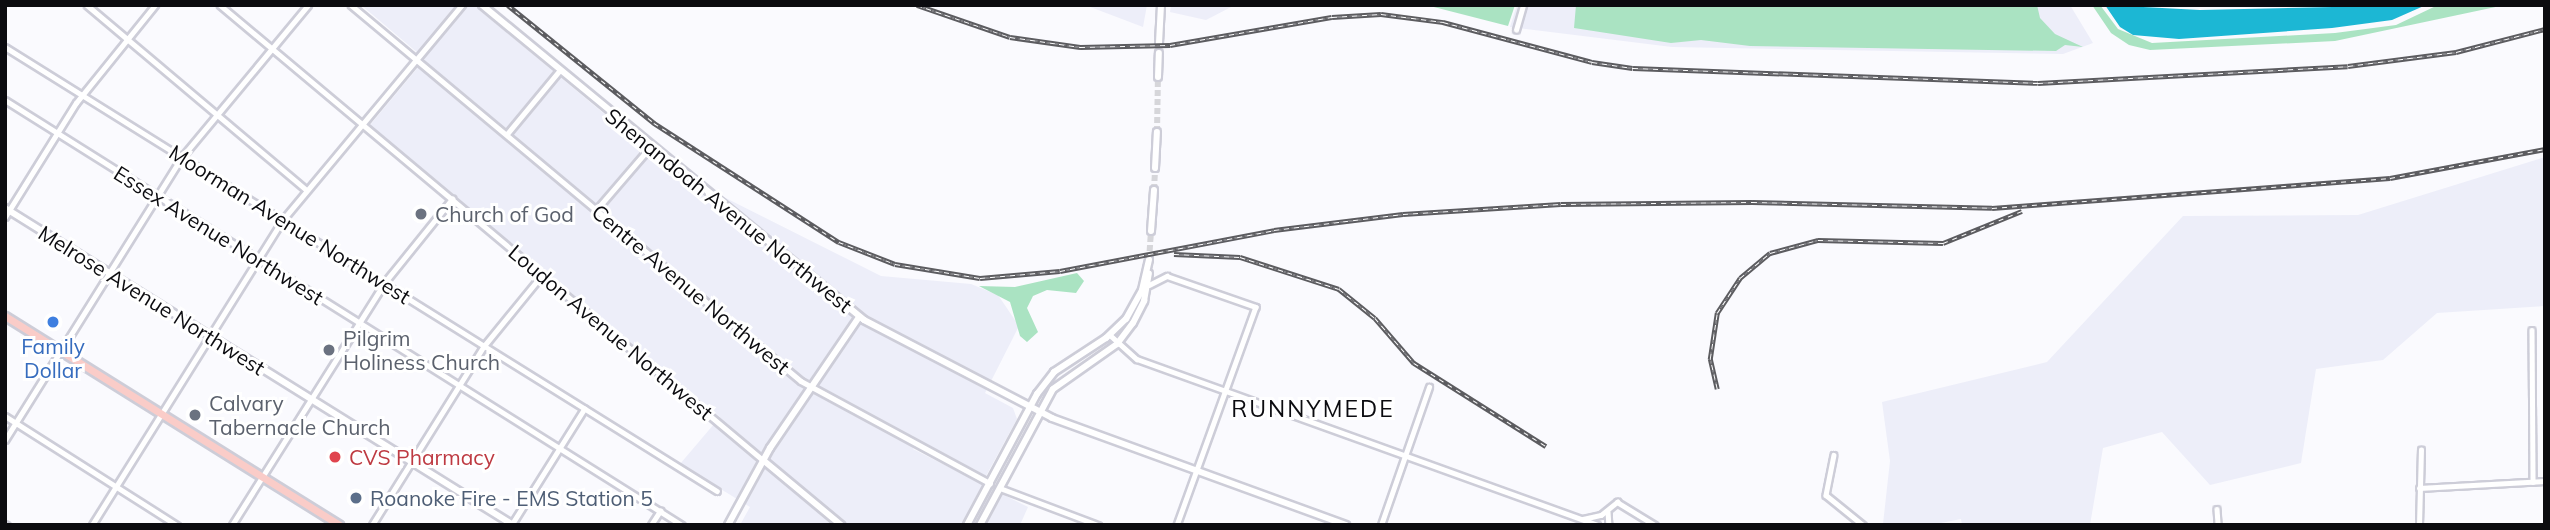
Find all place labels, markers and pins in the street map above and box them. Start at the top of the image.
place label: Church of God [435,201,574,227]
marker: Church of God [413,206,429,222]
marker: Family Dollar [45,314,61,330]
place label: Pilgrim Holiness Church [343,325,500,375]
place label: Family Dollar [21,333,85,383]
marker: Pilgrim Holiness Church [321,342,337,358]
place label: Calvary Tabernacle Church [209,390,391,440]
marker: Calvary Tabernacle Church [187,407,203,423]
place label: CVS Pharmacy [349,444,495,470]
marker: CVS Pharmacy [327,449,343,465]
place label: Roanoke Fire - EMS Station 5 [370,485,653,511]
marker: Roanoke Fire - EMS Station 5 [348,490,364,506]

